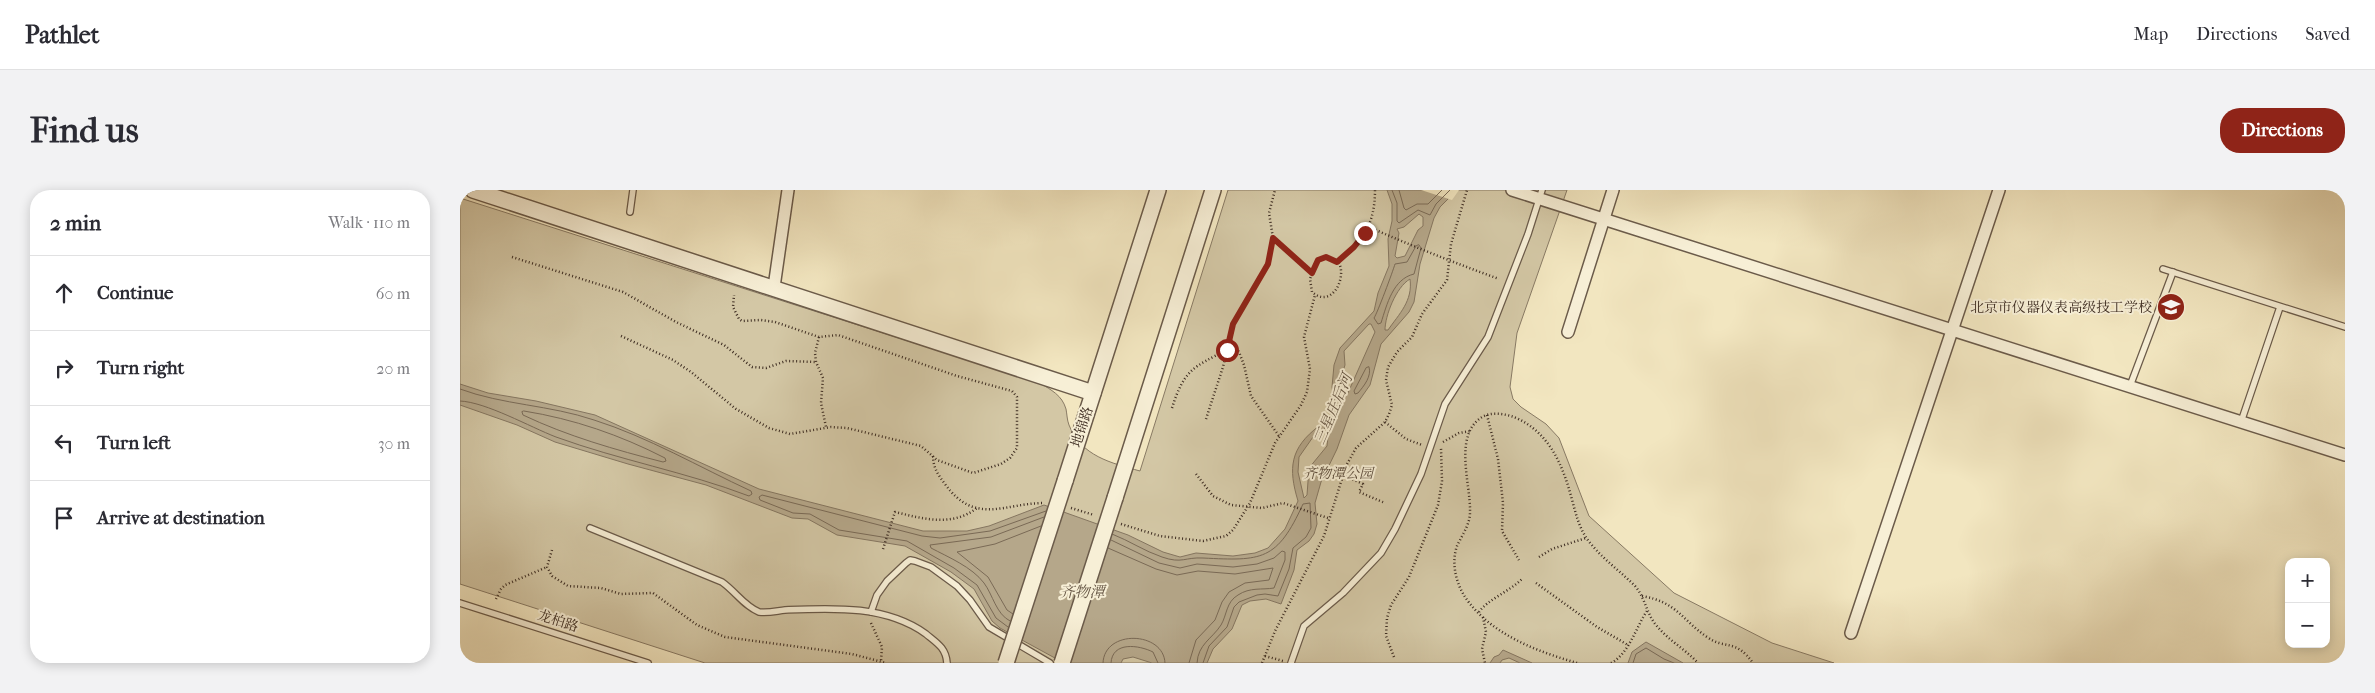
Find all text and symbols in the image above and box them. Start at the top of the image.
text: Pathlet [25,21,99,49]
text: Map [2134,24,2168,45]
text: Directions [2196,24,2277,45]
text: Saved [2305,24,2350,45]
button: Directions [2220,108,2345,153]
text: Find us [30,110,139,151]
text: 2 min [50,211,101,235]
text: Walk · 110 m [328,213,410,232]
route end [1354,222,1377,245]
icon: ahead [50,279,78,307]
text: Continue [97,282,173,304]
text: 60 m [376,284,410,303]
school or university icon: 北京市仪器仪表高级技工学校 [2156,292,2186,322]
place label: 北京市仪器仪表高级技工学校 [1970,299,2152,316]
route start [1216,339,1239,362]
icon: right [50,354,78,382]
text: Turn right [97,357,184,379]
text: 20 m [376,359,410,378]
water label: 三星庄后河 [1310,368,1357,447]
street label: 地锦路 [1067,404,1097,450]
icon: left [50,429,78,457]
text: Turn left [97,432,171,454]
text: 30 m [378,434,410,453]
park label: 齐物潭公园 [1303,465,1375,482]
icon: arrive [50,504,78,532]
text: Arrive at destination [97,507,265,529]
map controls [2285,558,2330,648]
button: + [2285,558,2330,603]
water label: 齐物潭 [1059,583,1107,601]
button: − [2285,603,2330,648]
street label: 龙柏路 [535,606,581,636]

